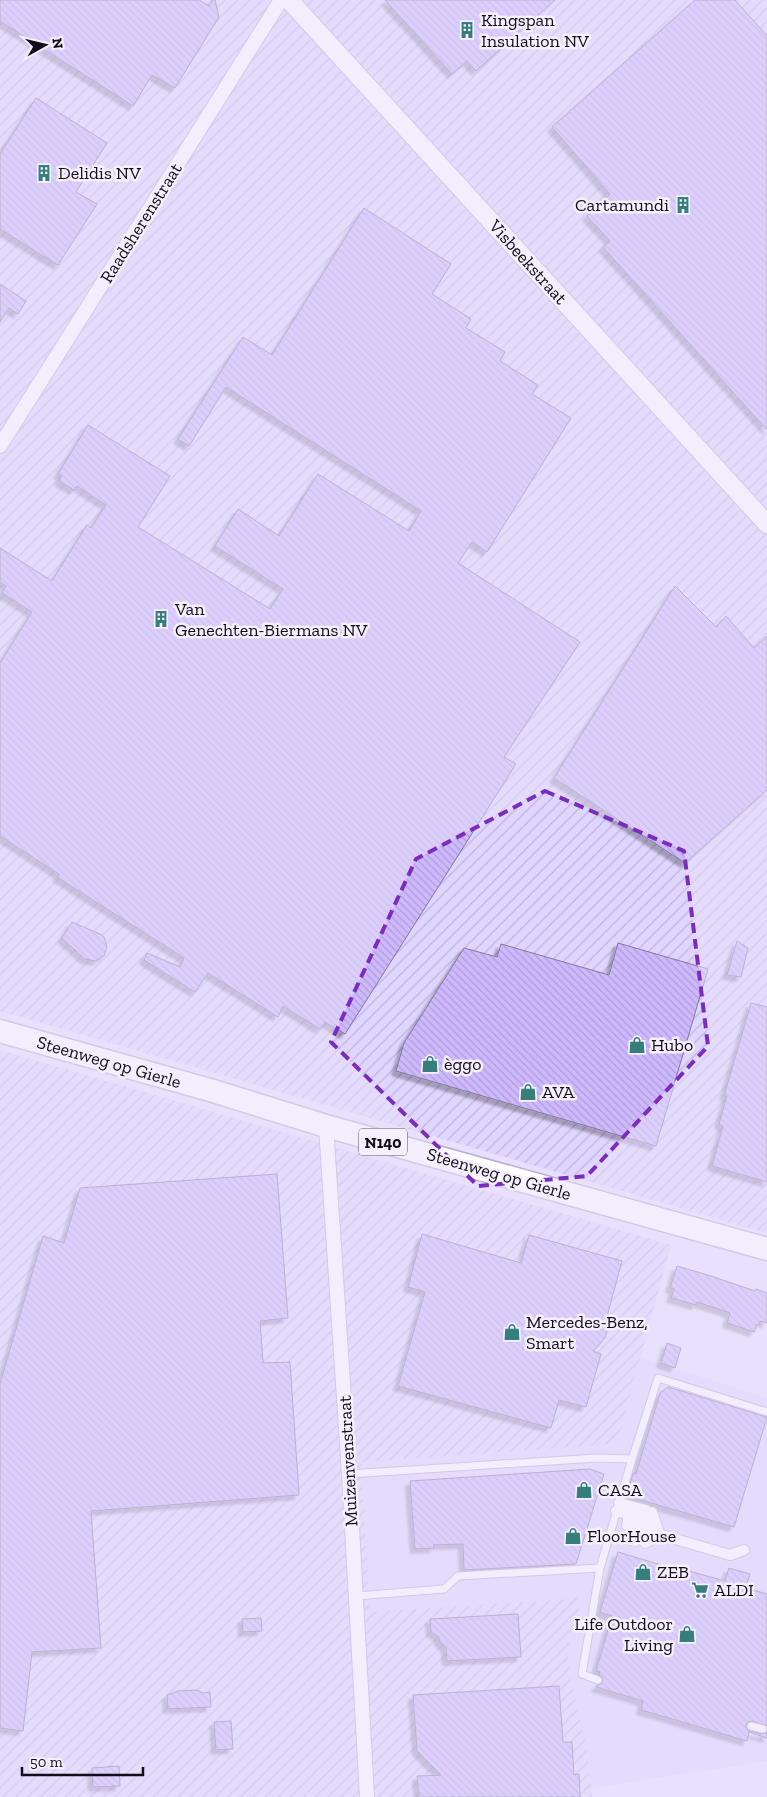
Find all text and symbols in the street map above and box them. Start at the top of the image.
place label: Kingspan Insulation NV [481,9,589,52]
north arrow [20,20,70,70]
building icon: Kingspan Insulation NV [457,20,477,40]
text: N [48,37,67,50]
street label: Raadsherenstraat [95,159,187,287]
place label: Delidis NV [58,162,141,184]
building icon: Delidis NV [34,163,54,183]
place label: Cartamundi [575,194,669,216]
building icon: Cartamundi [673,195,693,215]
street label: Visbeekstraat [484,214,572,309]
place label: Van Genechten-Biermans NV [174,598,368,641]
building icon: Van Genechten-Biermans NV [151,609,171,629]
street label: Steenweg op Gierle [34,1031,184,1093]
place label: Hubo [651,1034,693,1056]
shop icon: Hubo [627,1035,647,1055]
place label: èggo [444,1053,481,1075]
shop icon: èggo [420,1054,440,1074]
place label: AVA [542,1081,575,1103]
shop icon: AVA [518,1082,538,1102]
road number: N140 [359,1128,407,1156]
street label: Steenweg op Gierle [424,1143,574,1205]
place label: Mercedes-Benz, Smart [526,1311,648,1354]
shop icon: Mercedes-Benz, Smart [502,1322,522,1342]
street label: Muizenvenstraat [334,1395,362,1527]
place label: CASA [598,1479,643,1501]
shop icon: CASA [574,1480,594,1500]
place label: FloorHouse [587,1525,676,1547]
shop icon: FloorHouse [563,1526,583,1546]
place label: ZEB [657,1561,689,1583]
shop icon: ZEB [633,1562,653,1582]
place label: ALDI [714,1579,754,1601]
supermarket icon: ALDI [690,1580,710,1600]
place label: Life Outdoor Living [574,1613,673,1656]
shop icon: Life Outdoor Living [677,1624,697,1644]
scale bar [22,1744,144,1776]
text: 50 m [30,1753,63,1771]

